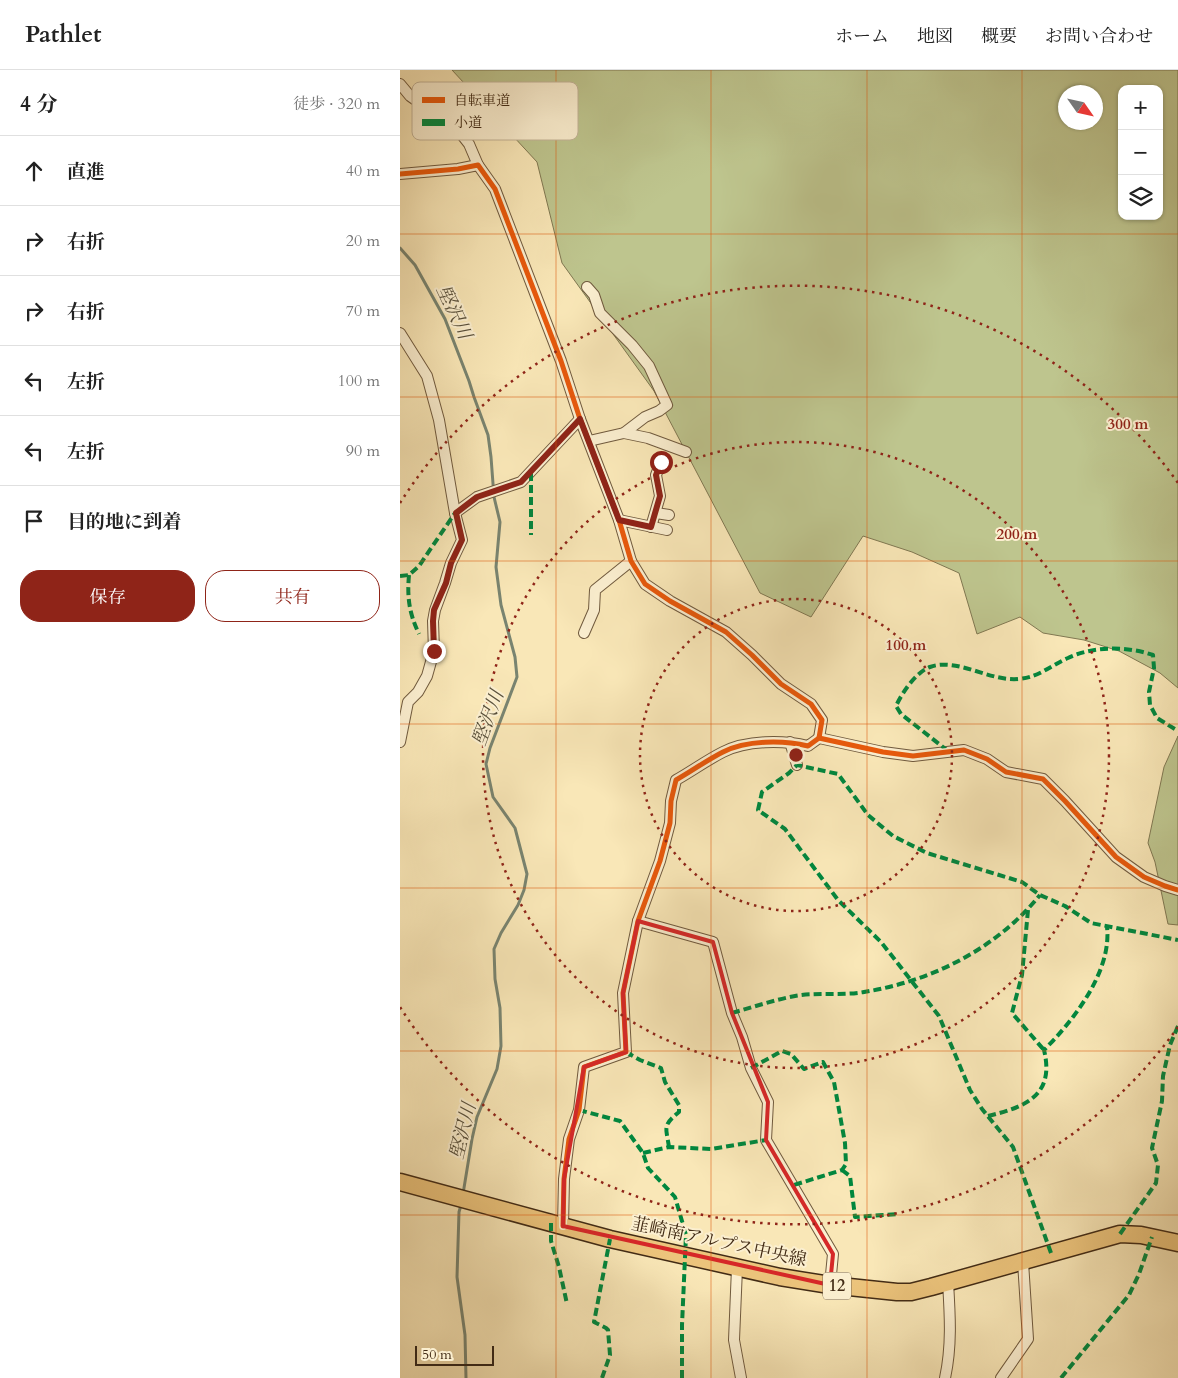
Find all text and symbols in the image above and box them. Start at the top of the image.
text: Pathlet [25,18,102,51]
text: ホーム [835,24,889,49]
text: 地図 [917,24,953,49]
text: 概要 [981,24,1017,49]
text: お問い合わせ [1045,24,1153,49]
legend [412,82,578,140]
north arrow [1058,85,1103,130]
map controls [1118,85,1163,220]
button: + [1118,85,1163,130]
text: 4 分 [20,90,57,119]
text: 自転車道 [454,91,510,110]
text: 徒歩 · 320 m [293,93,380,115]
text: 小道 [454,113,482,132]
button: − [1118,130,1163,175]
icon: ahead [20,157,48,185]
text: 直進 [67,159,105,185]
text: 40 m [346,160,380,182]
button: layers [1118,175,1163,220]
icon: right [20,227,48,255]
text: 右折 [67,229,105,255]
text: 20 m [346,230,380,252]
water label: 堅沢川 [430,281,479,345]
icon: right [20,297,48,325]
text: 右折 [67,299,105,325]
text: 70 m [346,300,380,322]
icon: left [20,367,48,395]
text: 左折 [67,369,105,395]
text: 100 m [338,370,380,392]
text: 300 m [1108,414,1149,434]
icon: left [20,437,48,465]
text: 左折 [67,439,105,465]
text: 90 m [346,440,380,462]
route start [650,451,673,474]
icon: arrive [20,507,48,535]
text: 目的地に到着 [67,509,181,535]
text: 200 m [997,524,1038,544]
button: 保存 [20,570,195,622]
button: 共有 [205,570,380,622]
text: 100 m [886,635,927,655]
route end [423,640,446,663]
water label: 堅沢川 [466,685,511,749]
centre of rings [787,746,805,764]
water label: 堅沢川 [443,1098,483,1162]
street label: 韮崎南アルプス中央線 [629,1211,809,1273]
road number: 12 [823,1272,851,1300]
scale bar [415,1343,494,1366]
text: 50 m [422,1345,452,1364]

